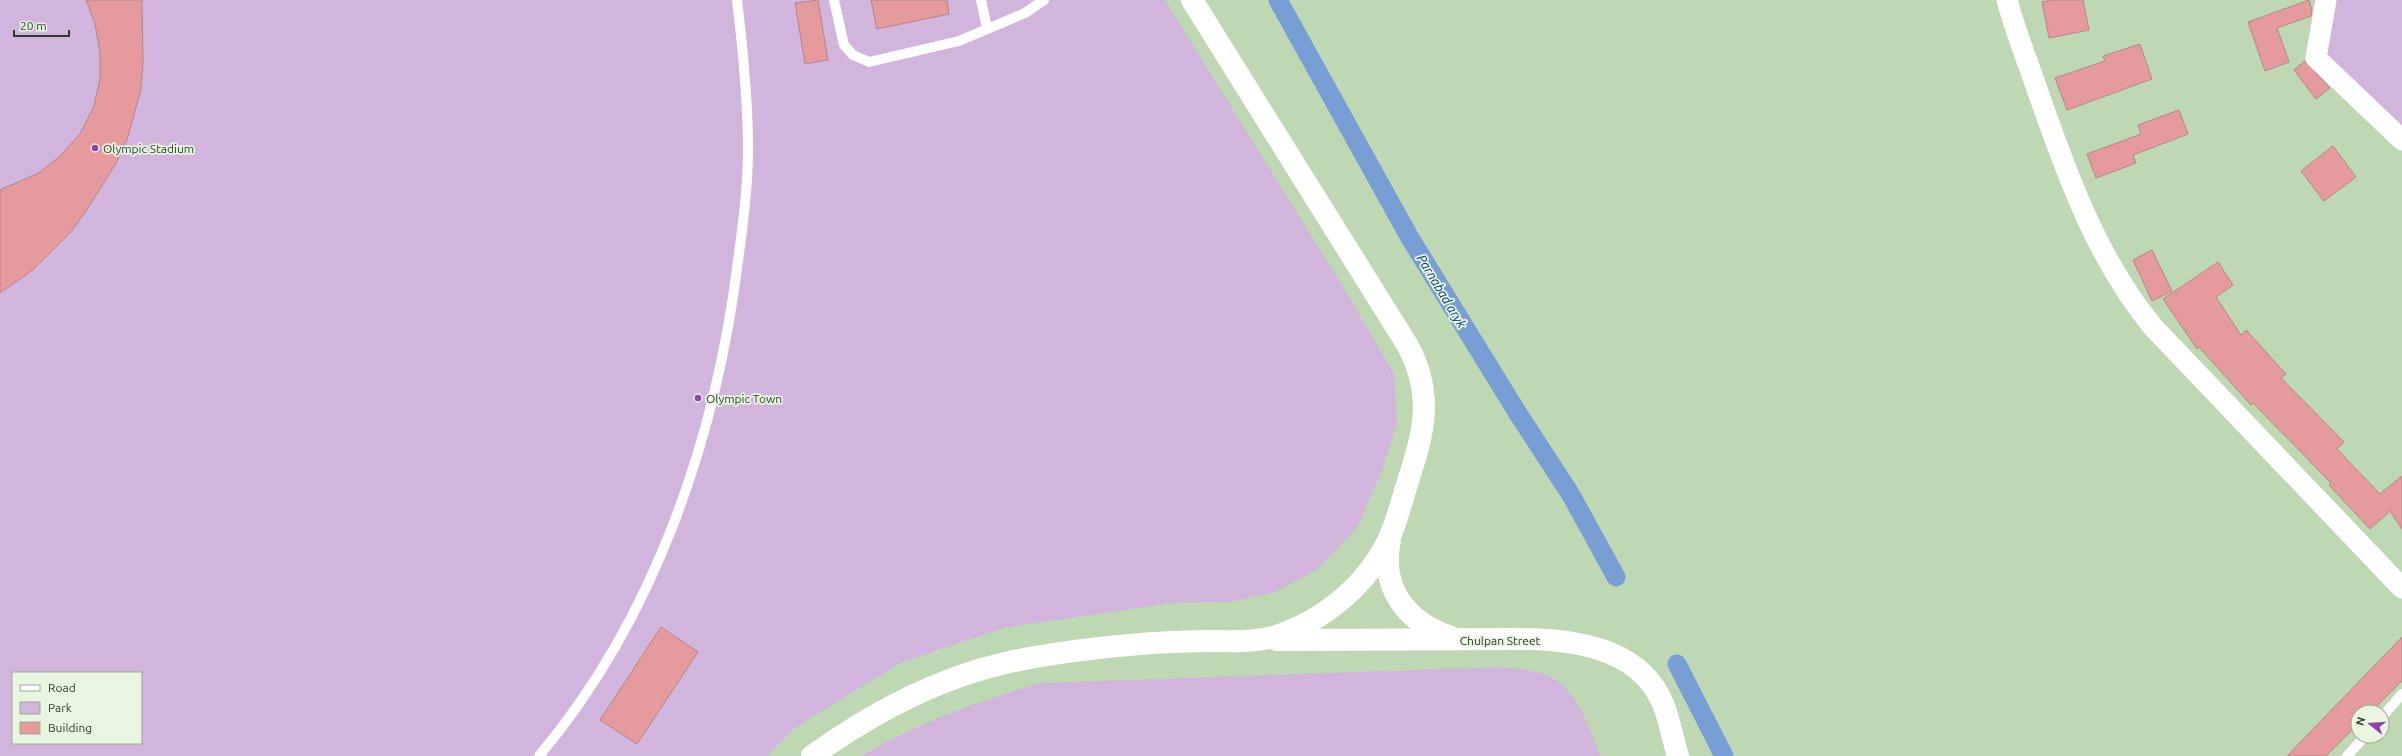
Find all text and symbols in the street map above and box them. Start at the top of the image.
scale bar [14,12,69,38]
text: 20 m [20,19,47,32]
place label: Olympic Stadium [103,142,194,155]
marker: Olympic Stadium [90,143,100,153]
water label: Parnabad aryk [1415,252,1470,330]
place label: Olympic Town [706,392,782,405]
marker: Olympic Town [693,393,703,403]
street label: Chulpan Street [1460,634,1541,647]
legend [12,672,142,744]
text: Road [48,681,76,694]
text: Park [48,701,72,714]
north arrow [2350,704,2390,744]
text: N [2353,715,2367,727]
text: Building [48,721,92,734]

